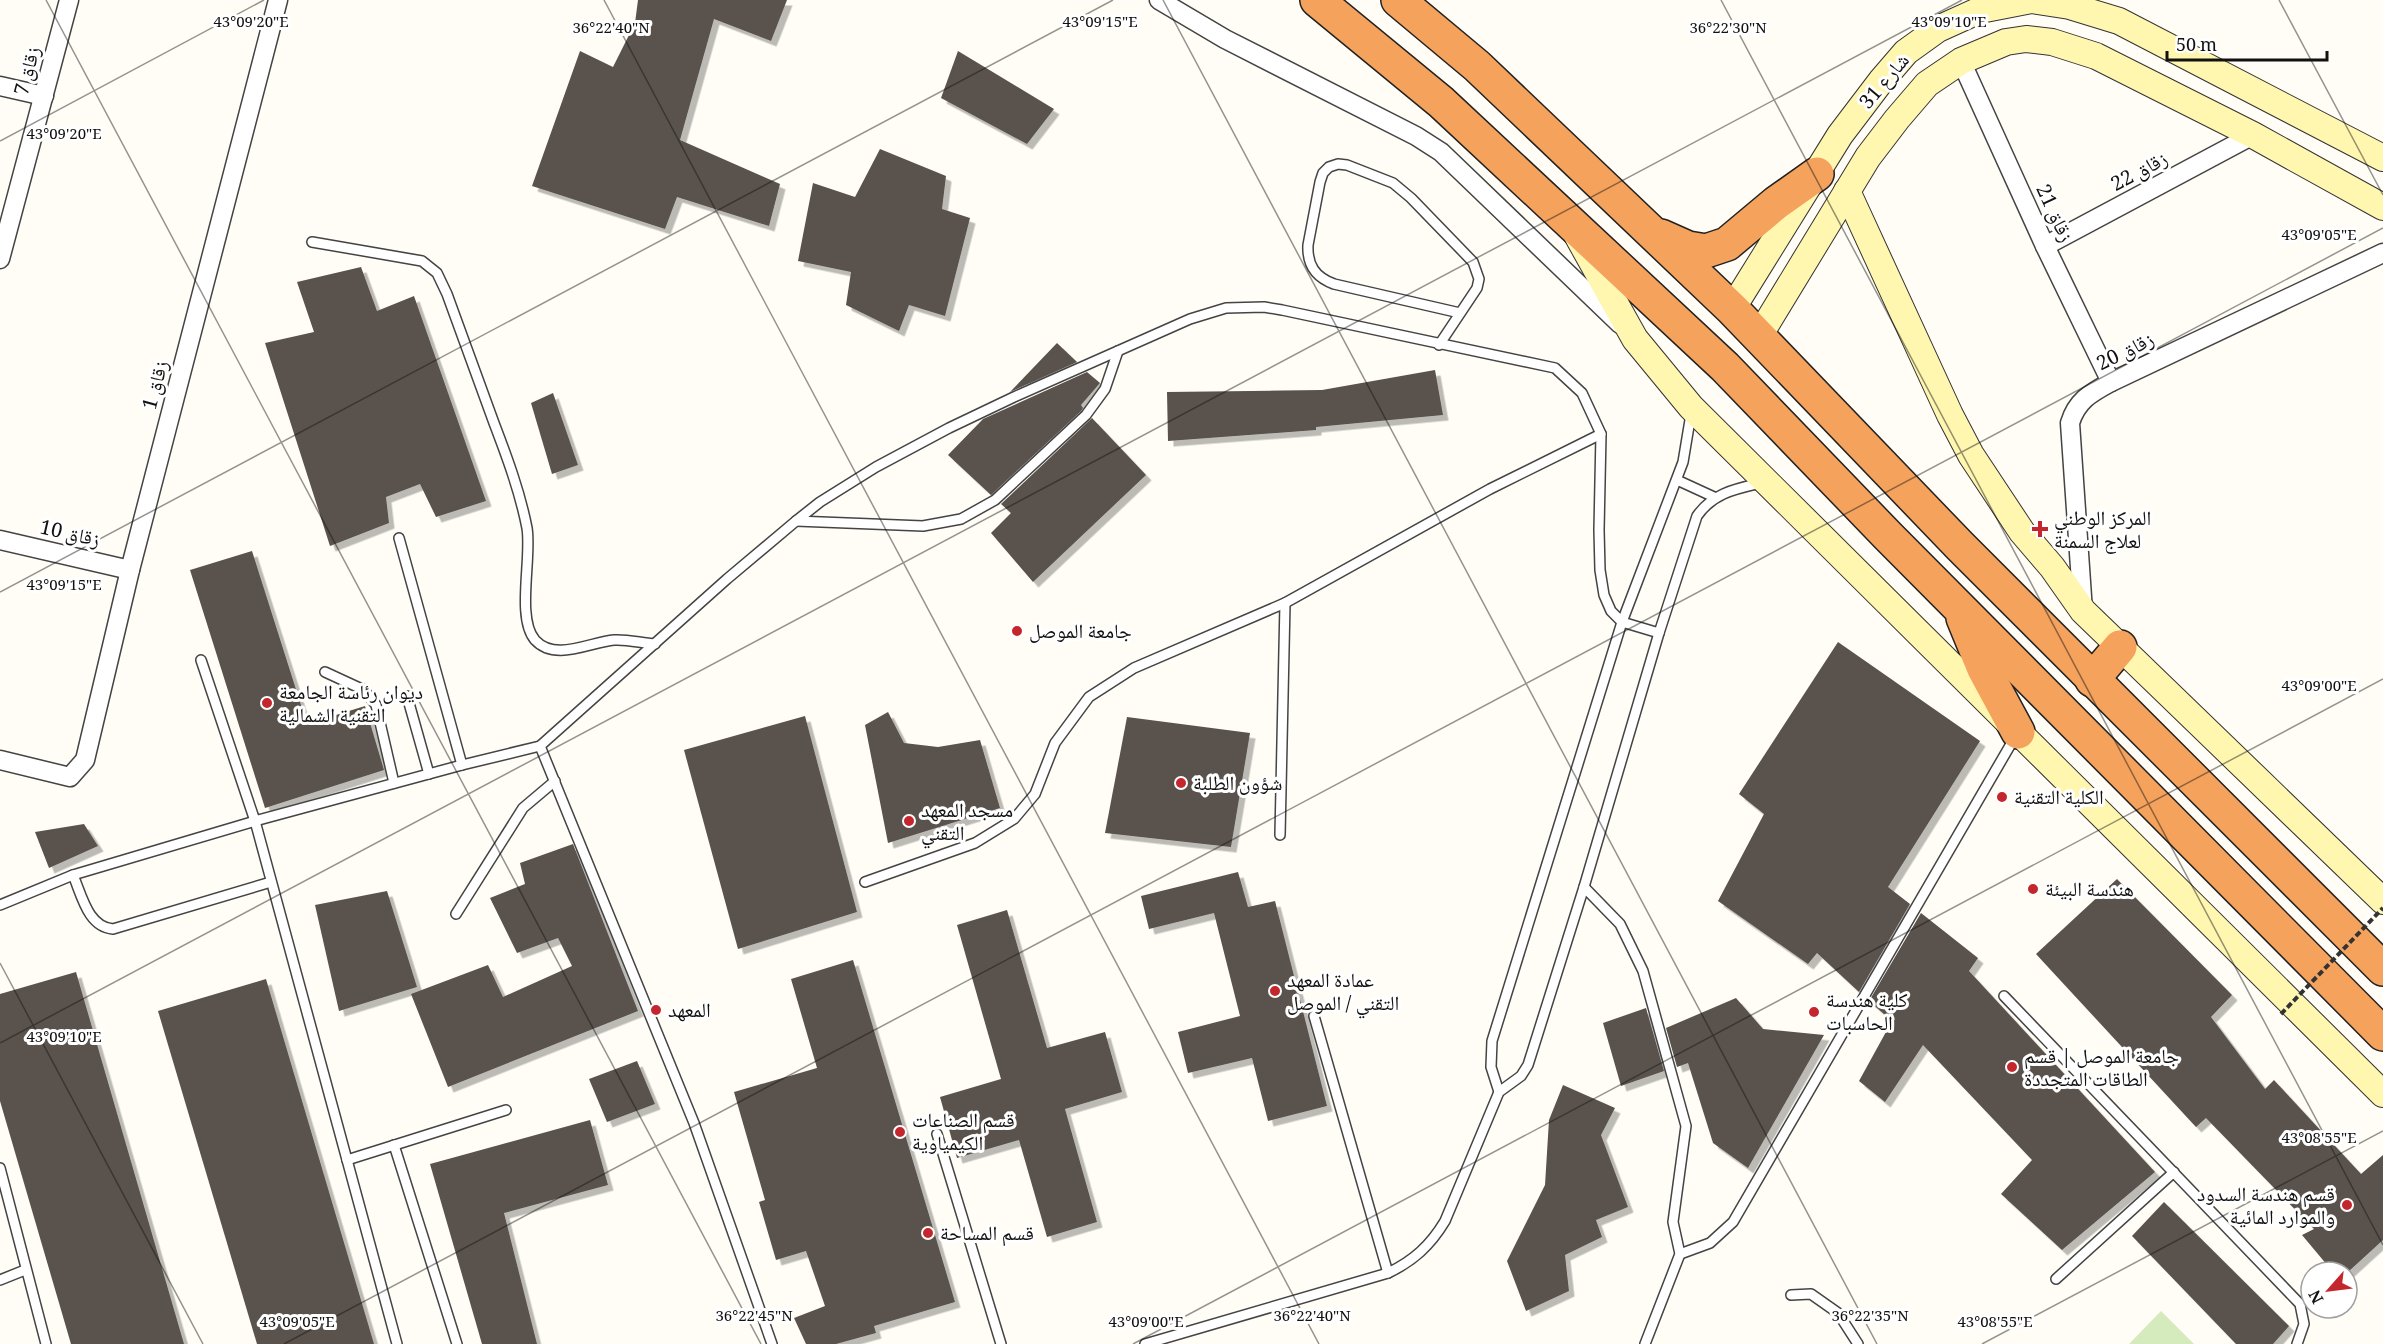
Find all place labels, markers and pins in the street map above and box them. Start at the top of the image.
place label: المركز الوطني لعلاج السمنة [2054,504,2151,561]
marker: المركز الوطني لعلاج السمنة [2031,520,2049,538]
place label: جامعة الموصل [1029,617,1132,651]
marker: جامعة الموصل [1010,624,1024,638]
place label: ديوان رئاسة الجامعة التقنية الشمالية [279,678,423,735]
marker: ديوان رئاسة الجامعة التقنية الشمالية [260,696,274,710]
place label: شؤون الطلبة [1193,769,1282,803]
marker: شؤون الطلبة [1174,776,1188,790]
place label: الكلية التقنية [2014,783,2104,817]
marker: الكلية التقنية [1995,790,2009,804]
place label: مسجد المعهد التقني [921,796,1013,853]
marker: مسجد المعهد التقني [902,814,916,828]
place label: هندسة البيئة [2045,875,2134,909]
marker: هندسة البيئة [2026,882,2040,896]
place label: عمادة المعهد التقني / الموصل [1287,966,1399,1023]
marker: عمادة المعهد التقني / الموصل [1268,984,1282,998]
place label: كلية هندسة الحاسبات [1826,986,1908,1043]
place label: المعهد [668,996,711,1030]
marker: المعهد [649,1003,663,1017]
marker: كلية هندسة الحاسبات [1807,1005,1821,1019]
place label: جامعة الموصل | قسم الطاقات المتجددة [2024,1042,2179,1099]
marker: جامعة الموصل | قسم الطاقات المتجددة [2005,1060,2019,1074]
place label: قسم الصناعات الكيمياوية [912,1106,1015,1163]
marker: قسم الصناعات الكيمياوية [893,1125,907,1139]
place label: قسم هندسة السدود والموارد المائية [2197,1180,2335,1237]
marker: قسم هندسة السدود والموارد المائية [2340,1198,2354,1212]
place label: قسم المساحة [940,1219,1034,1253]
marker: قسم المساحة [921,1226,935,1240]

